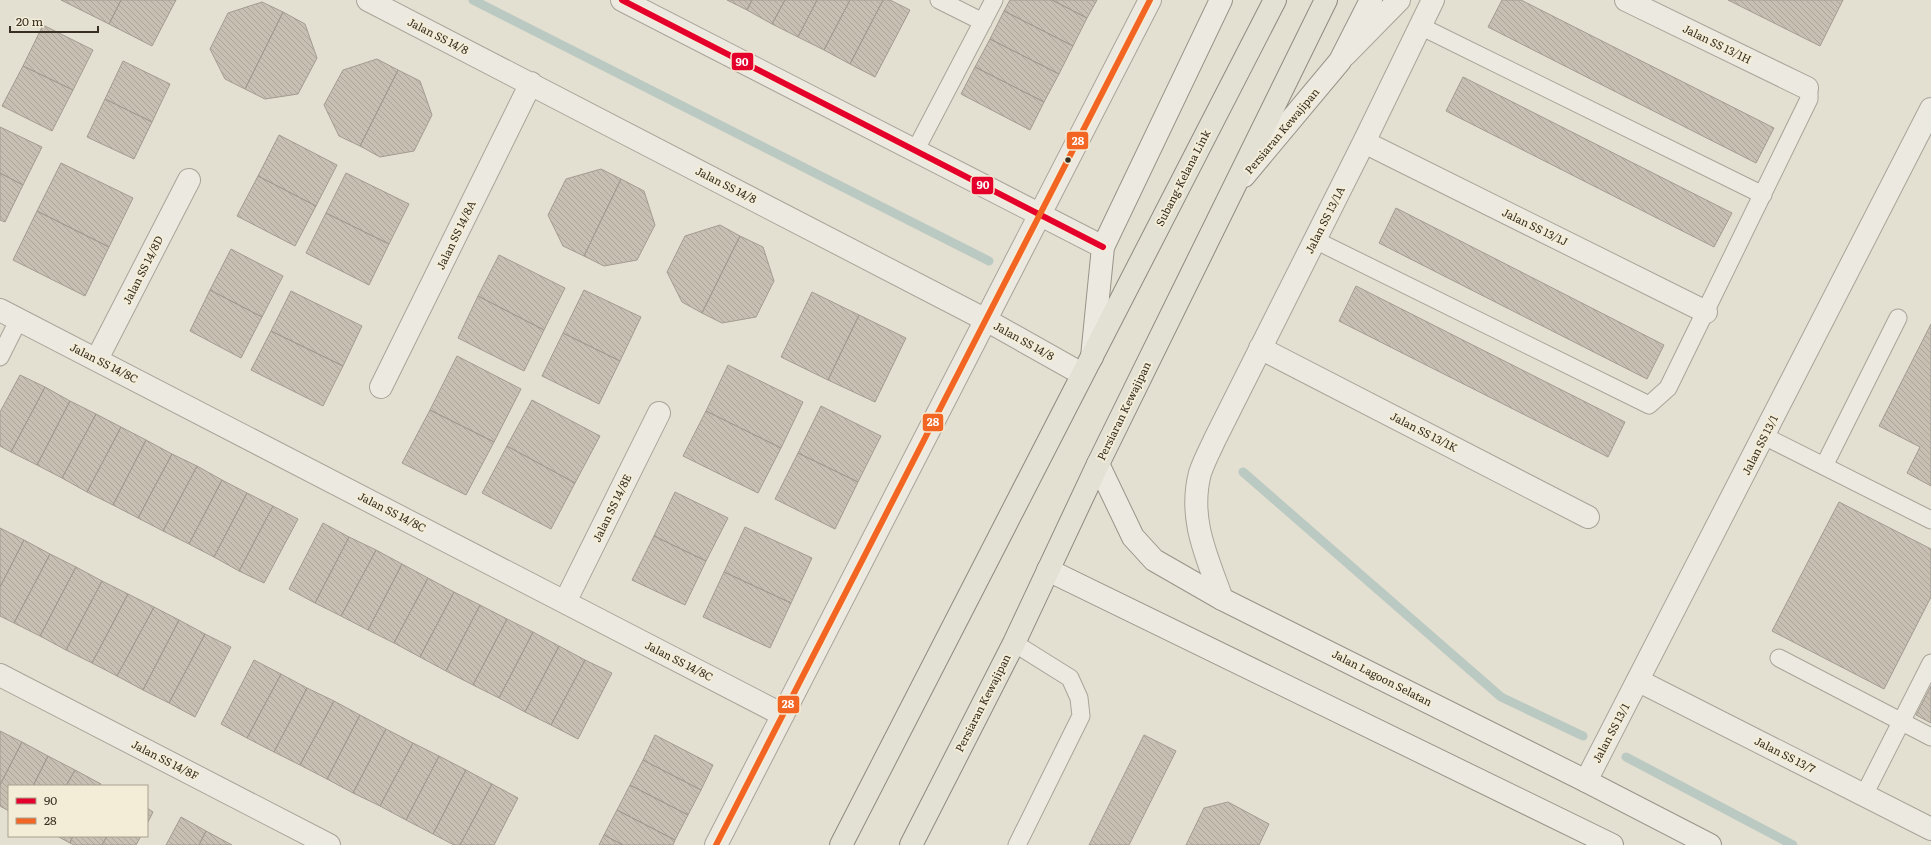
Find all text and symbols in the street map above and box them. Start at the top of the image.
scale bar [10,8,98,34]
text: 20 m [16,12,43,30]
street label: Jalan SS 14/8 [405,13,472,57]
street label: Jalan SS 13/1H [1680,20,1754,67]
line badge: 90 [731,52,754,71]
text: 90 [735,53,749,69]
street label: Persiaran Kewajipan [1240,84,1322,177]
street label: Subang-Kelana Link [1151,126,1213,228]
line badge: 28 [1066,131,1089,150]
text: 28 [1072,132,1085,148]
unlabelled marker [1063,155,1073,165]
street label: Jalan SS 14/8 [693,162,760,206]
line badge: 90 [971,176,994,195]
text: 90 [976,176,990,192]
street label: Jalan SS 13/1A [1300,183,1348,256]
street label: Jalan SS 14/8A [431,197,479,272]
street label: Jalan SS 13/1J [1500,203,1571,249]
street label: Jalan SS 14/8D [118,232,166,307]
street label: Jalan SS 14/8 [991,317,1058,363]
street label: Jalan SS 14/8C [68,338,142,386]
street label: Persiaran Kewajipan [1092,358,1154,463]
street label: Jalan SS 13/1K [1388,407,1462,455]
street label: Jalan SS 13/1 [1737,411,1781,477]
line badge: 28 [922,413,944,432]
text: 28 [927,413,940,429]
street label: Jalan SS 14/8E [588,471,634,544]
street label: Jalan SS 14/8C [356,487,430,535]
street label: Jalan SS 14/8C [643,636,717,684]
street label: Jalan Lagoon Selatan [1330,645,1435,709]
street label: Persiaran Kewajipan [950,651,1014,754]
line badge: 28 [777,695,800,714]
text: 28 [782,695,795,711]
street label: Jalan SS 13/1 [1588,699,1633,765]
street label: Jalan SS 13/7 [1752,732,1819,777]
street label: Jalan SS 14/8F [129,735,202,783]
legend [8,785,148,837]
text: 90 [44,791,57,809]
text: 28 [44,811,57,829]

